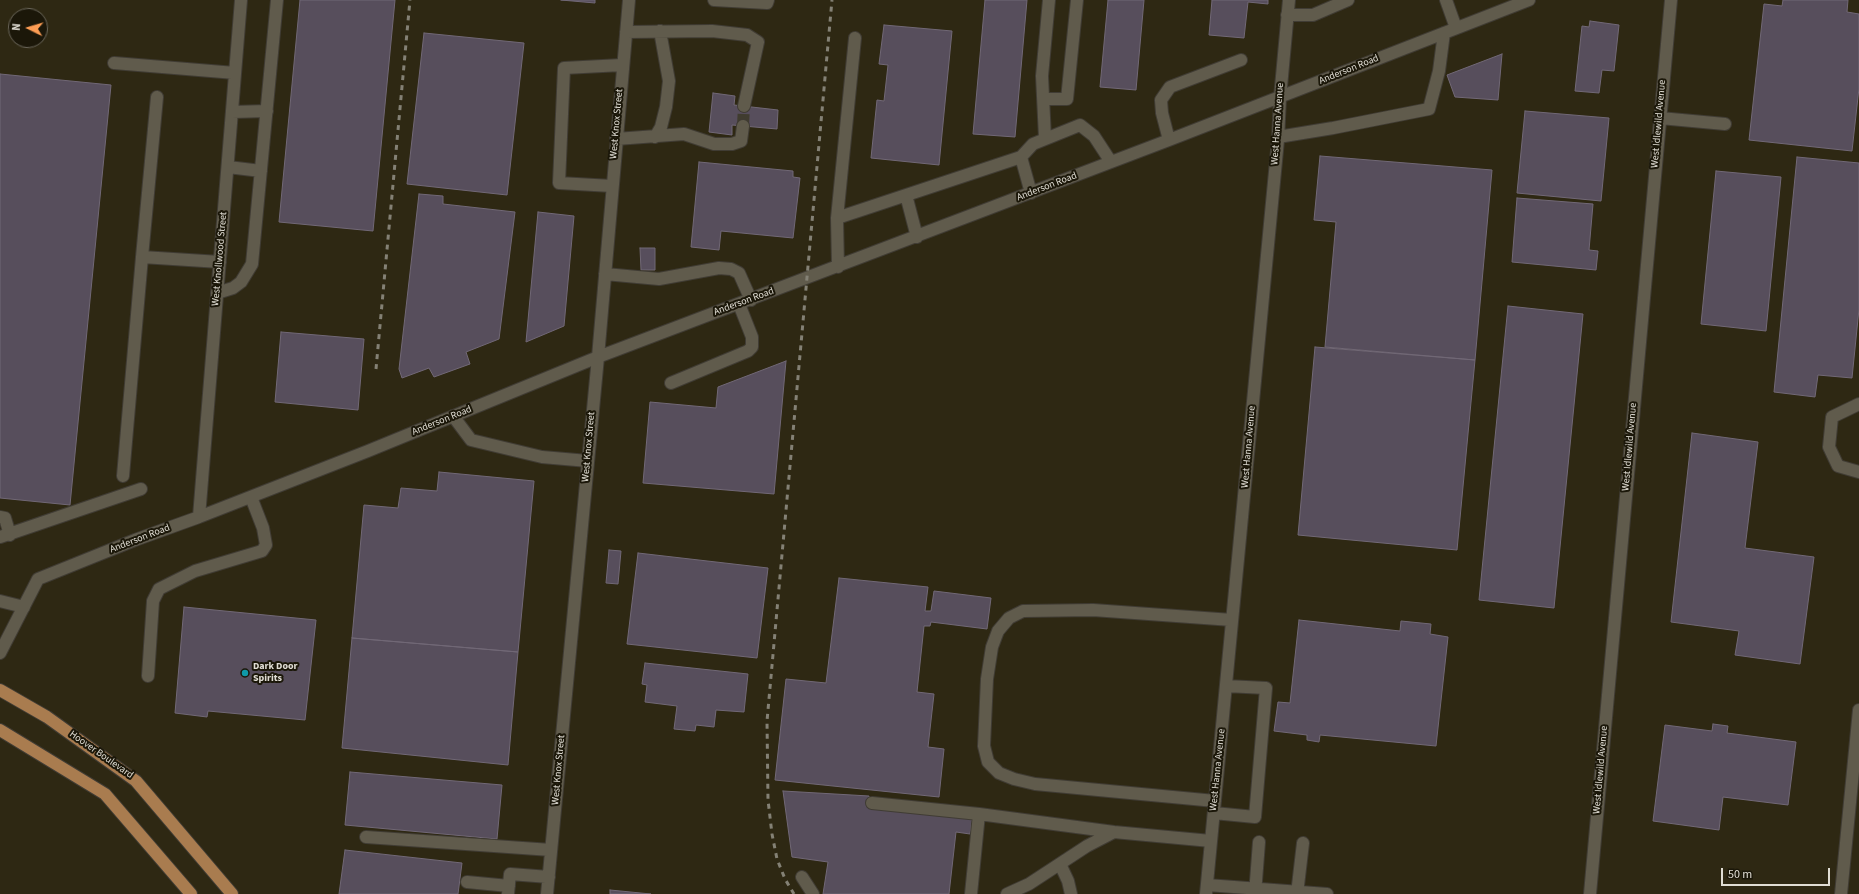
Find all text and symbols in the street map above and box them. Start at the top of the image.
north arrow [8,8,48,48]
text: N [9,23,24,31]
street label: Anderson Road [1317,53,1381,87]
street label: West Idlewild Avenue [1649,79,1669,169]
street label: West Hanna Avenue [1269,82,1287,166]
street label: West Knox Street [608,89,626,159]
street label: Anderson Road [1015,170,1079,204]
street label: West Knollwood Street [210,211,230,307]
street label: Anderson Road [712,286,776,318]
street label: West Idlewild Avenue [1620,402,1640,492]
street label: Anderson Road [410,404,474,438]
street label: West Hanna Avenue [1239,405,1259,489]
street label: West Knox Street [580,412,598,482]
street label: Anderson Road [108,522,172,556]
place label: Dark Door Spirits [253,661,298,684]
marker: Dark Door Spirits [240,668,250,678]
street label: West Idlewild Avenue [1591,725,1611,815]
street label: West Hanna Avenue [1208,728,1228,812]
street label: Hoover Boulevard [67,729,135,781]
street label: West Knox Street [550,735,568,805]
scale bar [1723,860,1832,886]
text: 50 m [1728,866,1752,883]

